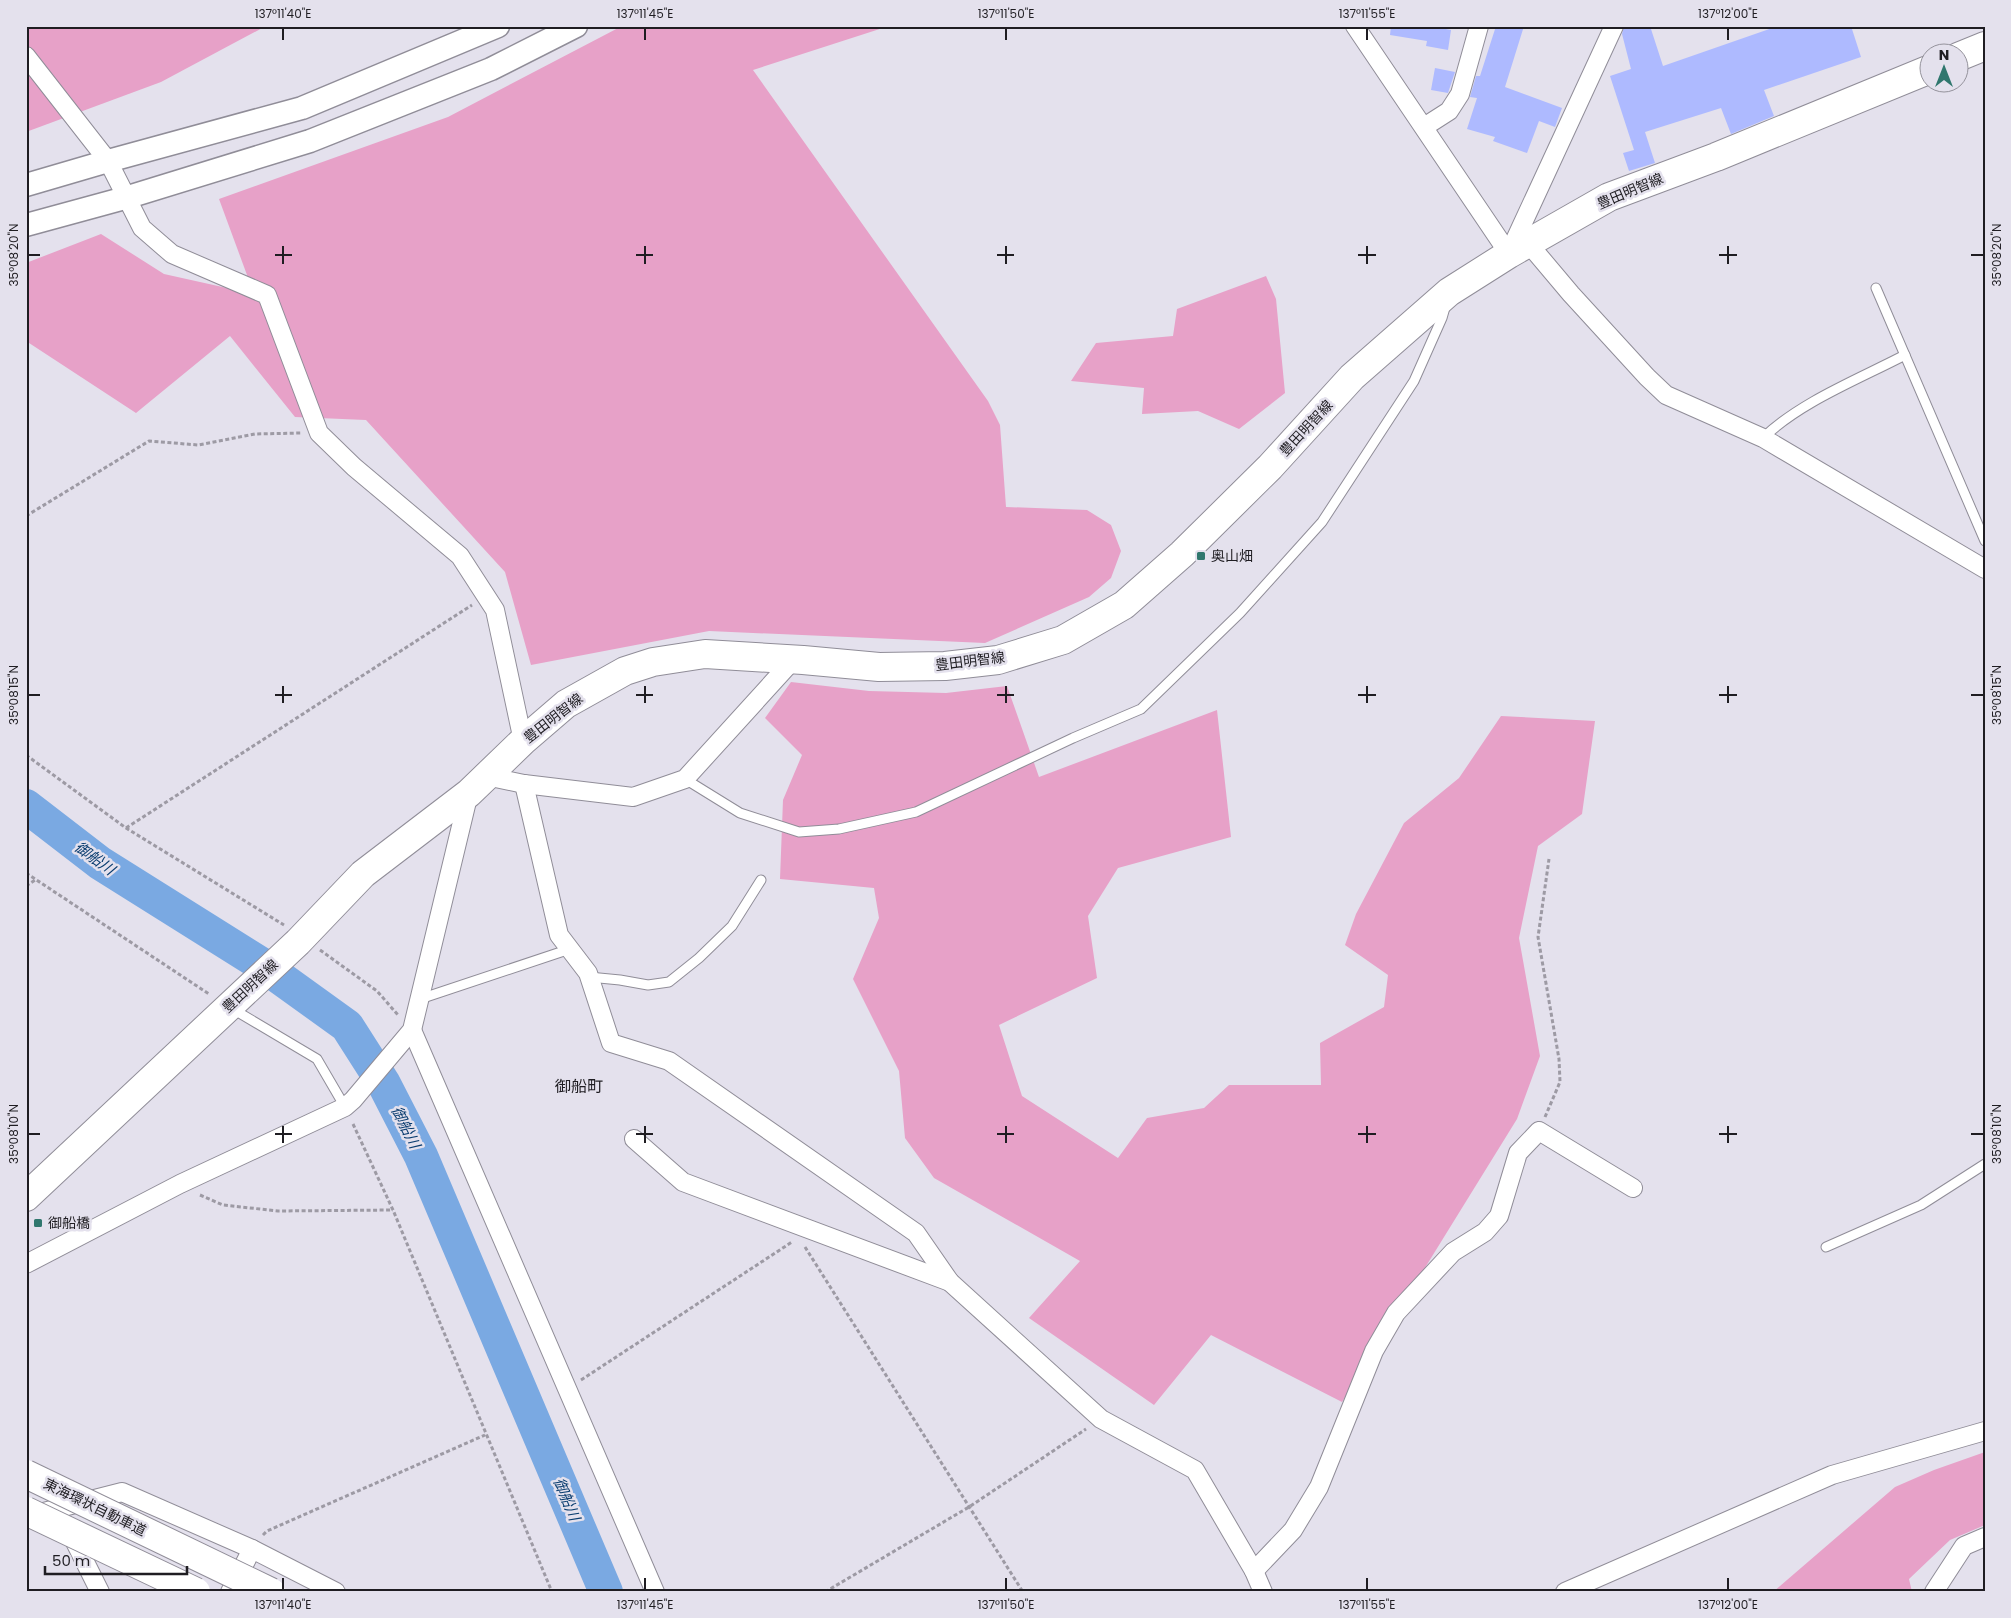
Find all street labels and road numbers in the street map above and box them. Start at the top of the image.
street label: 豊田明智線 [1594,168,1666,214]
street label: 豊田明智線 [1275,396,1337,460]
street label: 豊田明智線 [934,647,1006,675]
street label: 豊田明智線 [519,689,587,747]
street label: 豊田明智線 [218,955,282,1017]
street label: 東海環状自動車道 [40,1473,150,1541]

